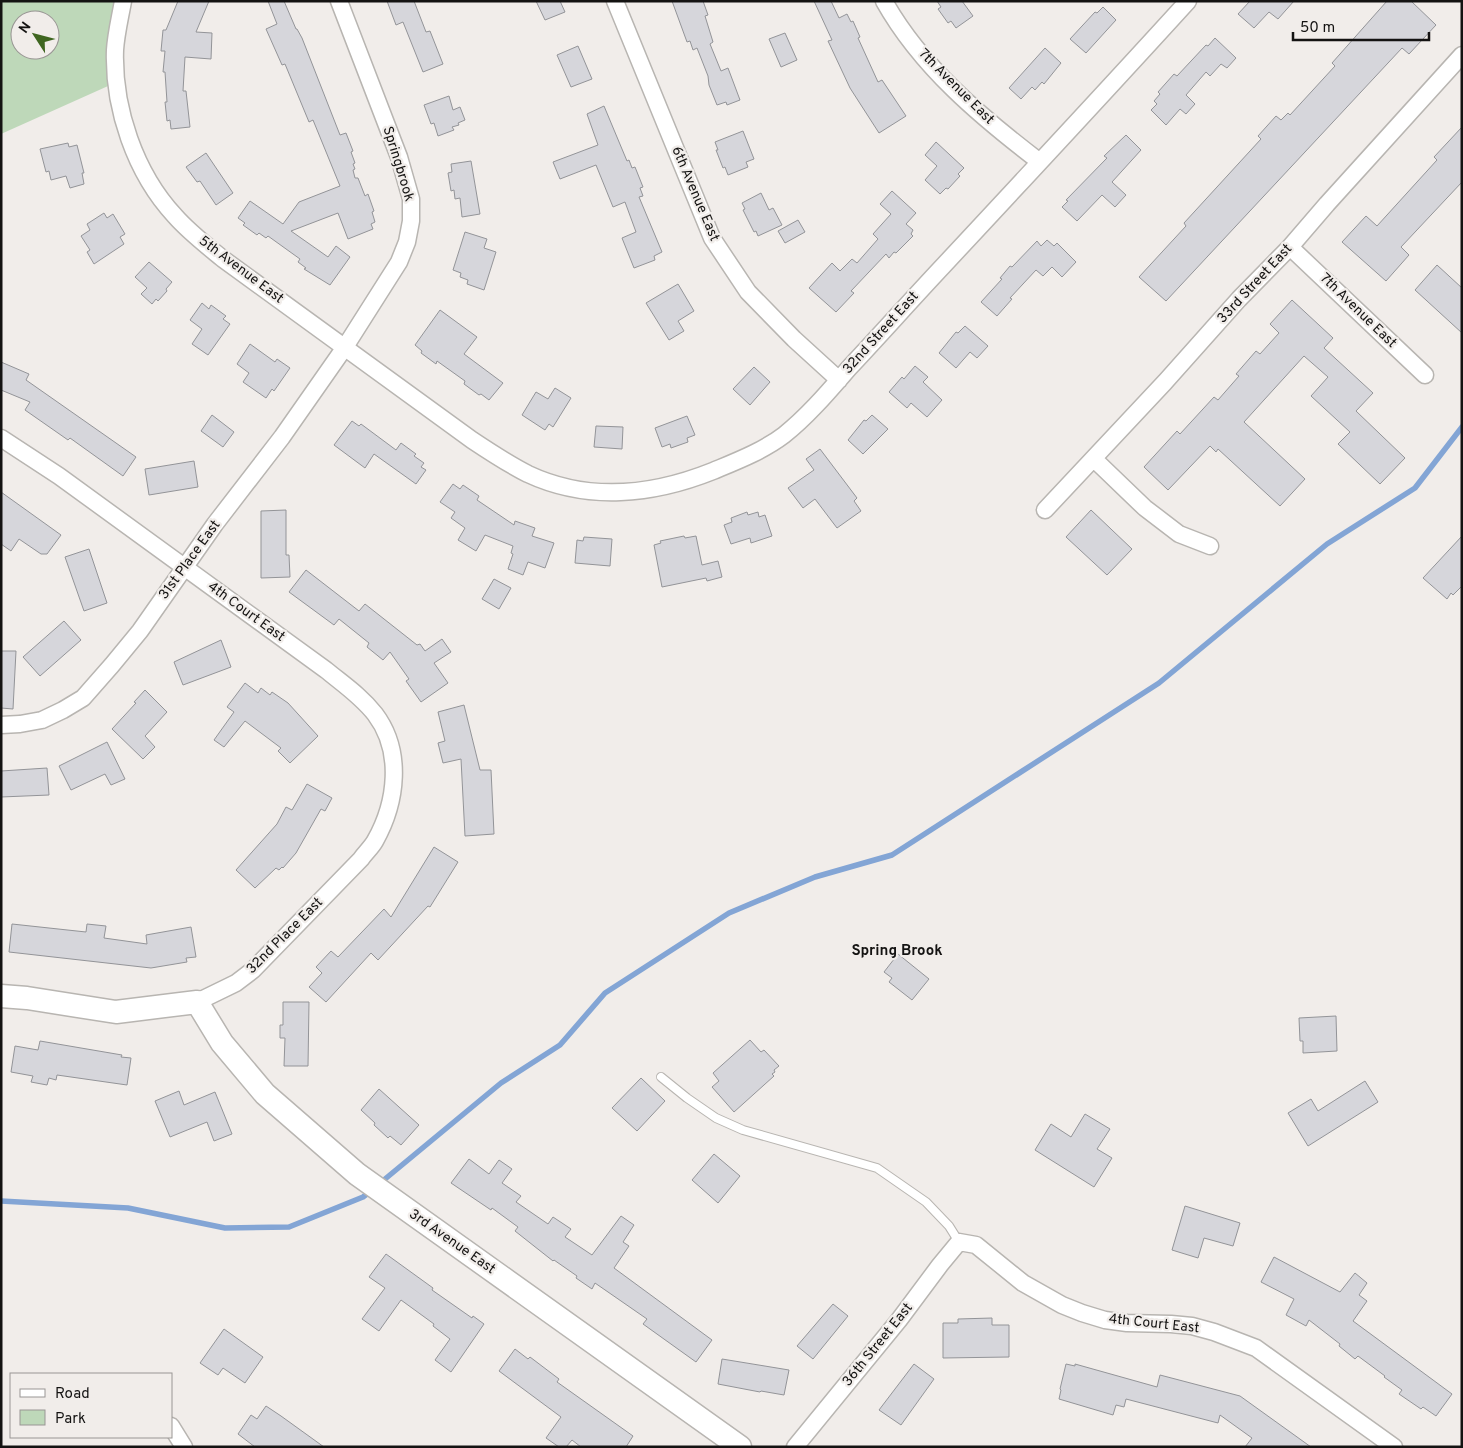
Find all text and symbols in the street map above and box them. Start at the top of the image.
north arrow [10,10,60,60]
scale bar [1293,10,1429,42]
text: N [16,19,36,37]
text: 50 m [1300,19,1335,38]
street label: 7th Avenue East [915,46,997,128]
street label: Springbrook [379,125,417,203]
street label: 6th Avenue East [667,144,723,244]
street label: 5th Avenue East [195,233,287,307]
street label: 33rd Street East [1214,241,1296,327]
street label: 7th Avenue East [1316,270,1400,352]
street label: 32nd Street East [839,288,923,378]
street label: 31st Place East [156,517,224,603]
street label: 4th Court East [204,578,288,646]
street label: 32nd Place East [243,894,327,978]
district label: Spring Brook [851,942,943,961]
street label: 3rd Avenue East [405,1206,499,1278]
street label: 36th Street East [839,1300,917,1390]
street label: 4th Court East [1108,1311,1200,1337]
legend [10,1373,172,1438]
text: Road [55,1385,90,1404]
text: Park [55,1410,86,1429]

